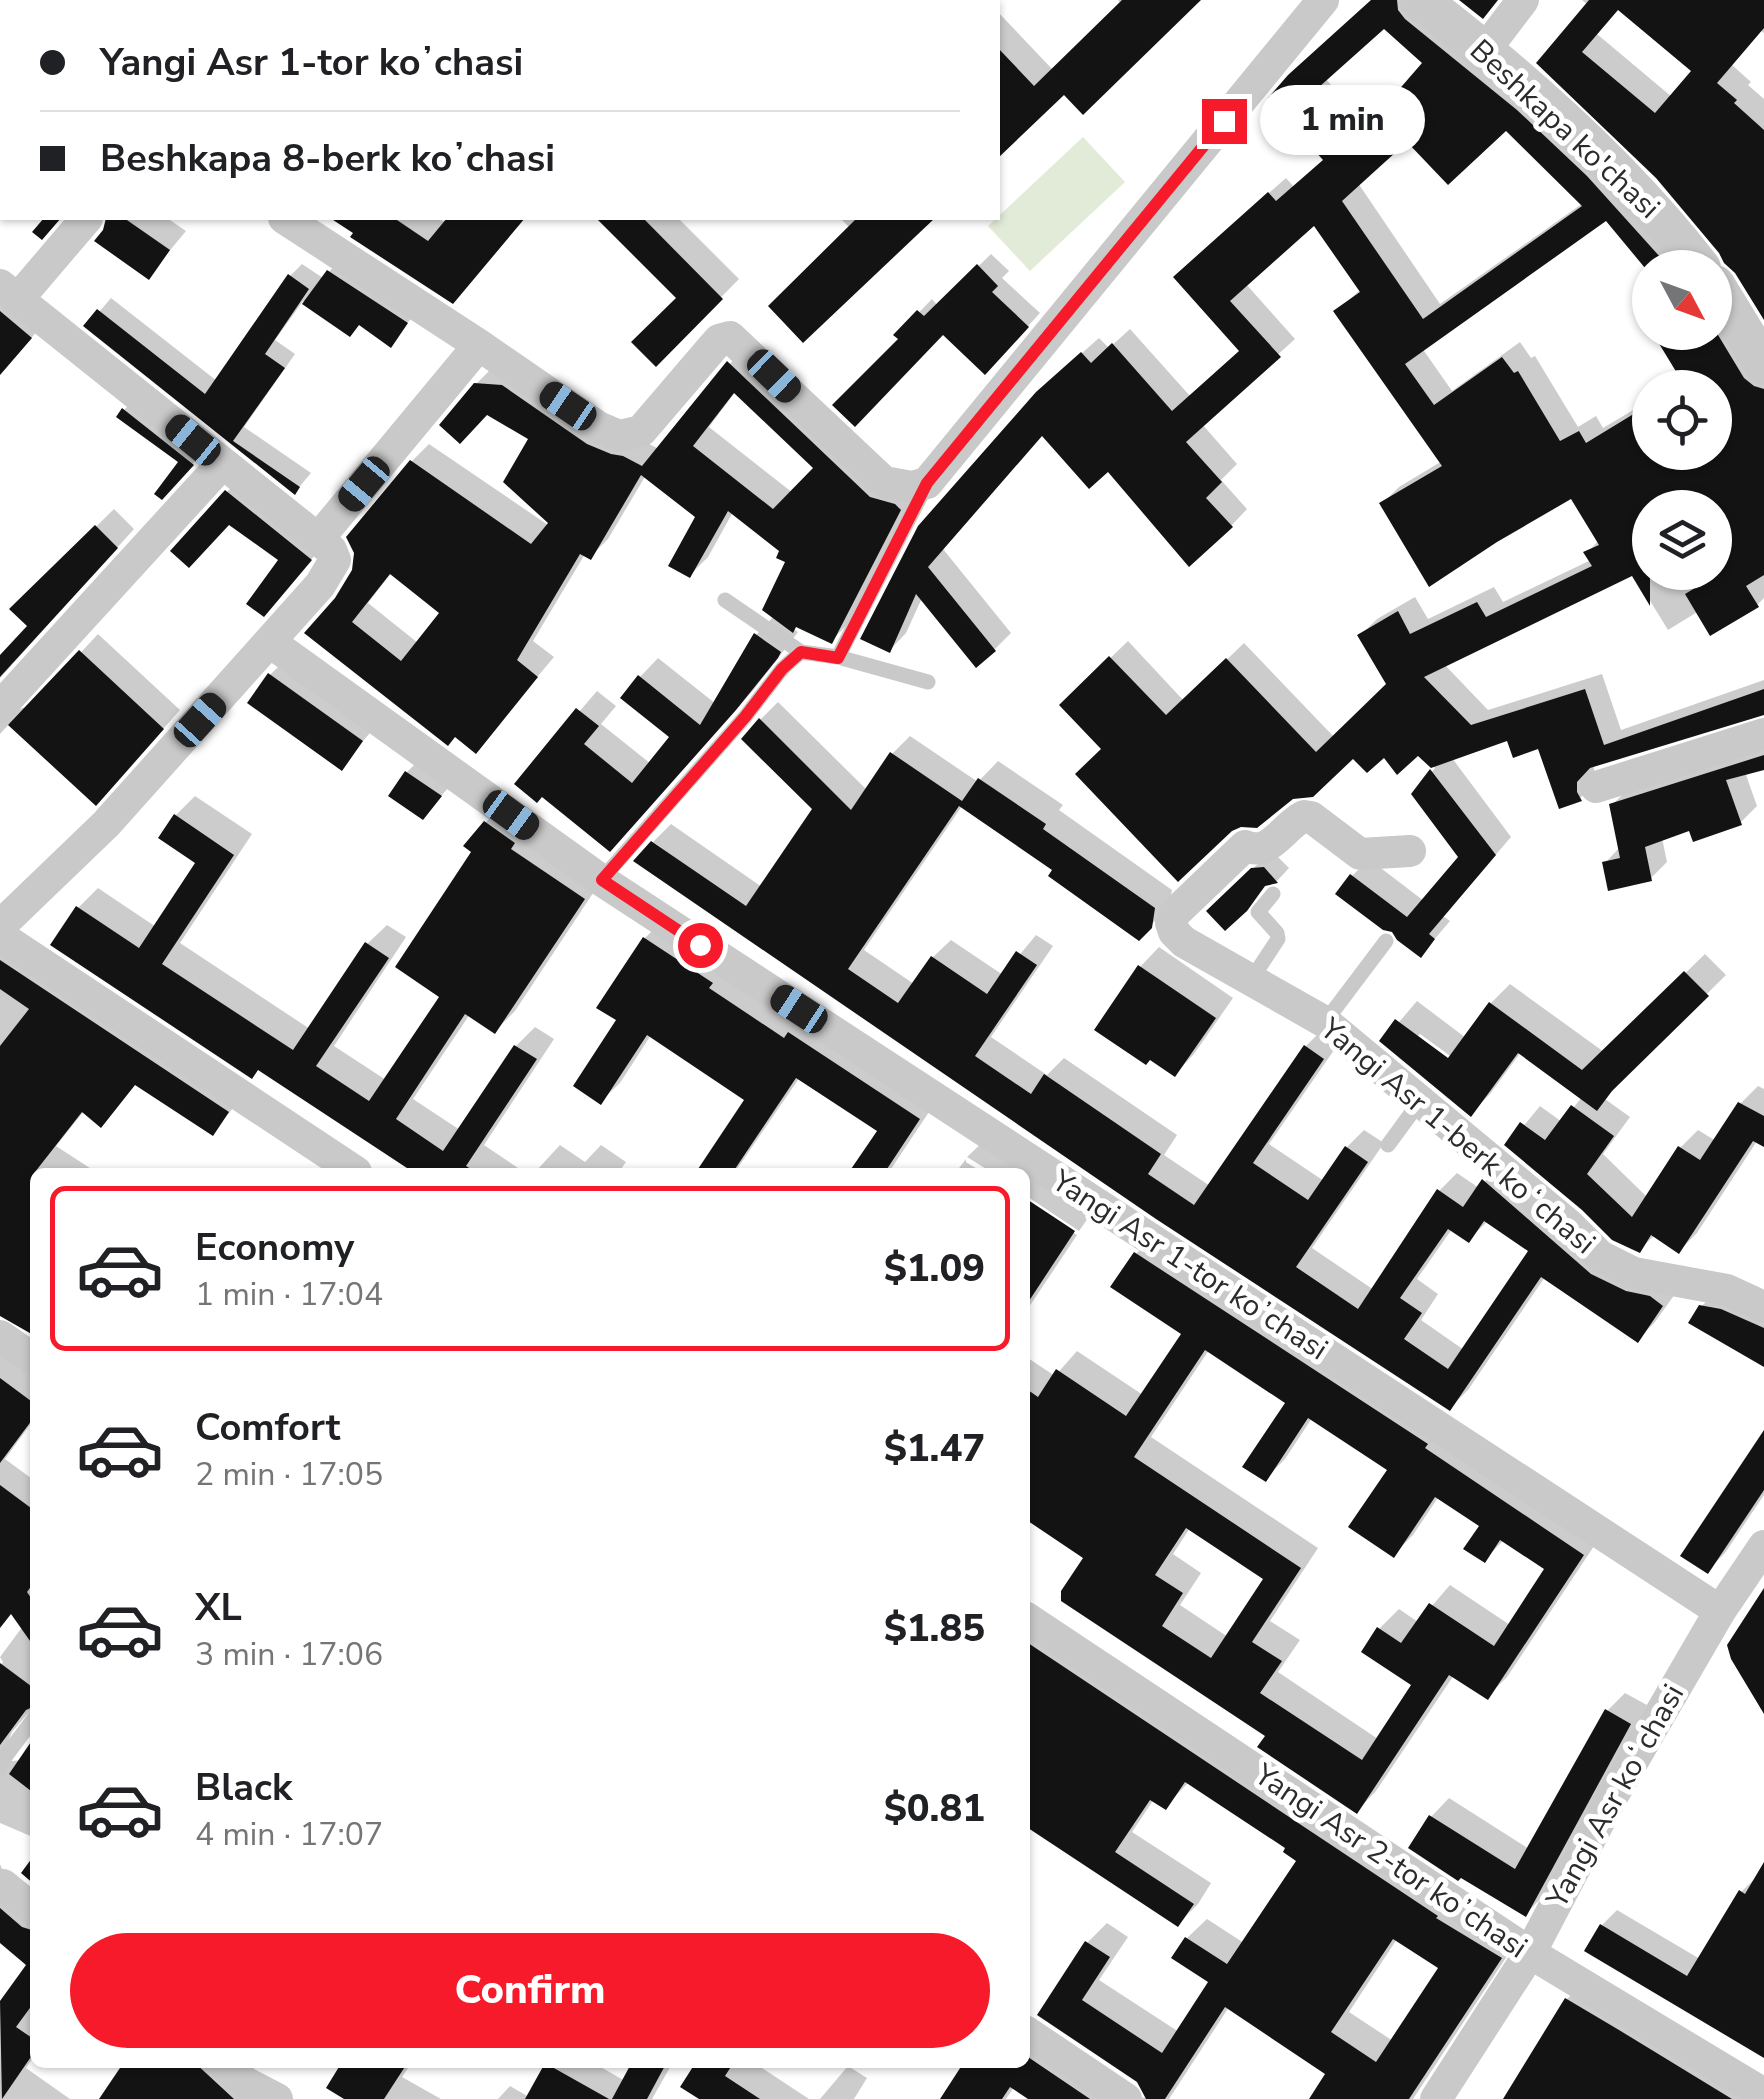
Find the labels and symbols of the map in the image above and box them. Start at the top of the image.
street label: Beshkapa ko'chasi [1461,31,1668,228]
callout: 1 min [1259,86,1424,156]
route end [1202,99,1247,144]
north arrow [1632,250,1732,350]
car [742,344,806,408]
car [535,377,601,435]
car [160,409,226,471]
car [333,451,395,517]
car [169,688,231,752]
car [478,785,544,845]
route start [678,923,723,968]
car [766,980,832,1038]
street label: Yangi Asr 1-berk koʻchasi [1311,1008,1604,1264]
street label: Yangi Asr 1-tor koʼchasi [1043,1160,1335,1370]
street label: Yangi Asr koʻchasi [1536,1677,1694,1916]
street label: Yangi Asr 2-tor koʼchasi [1245,1754,1535,1968]

